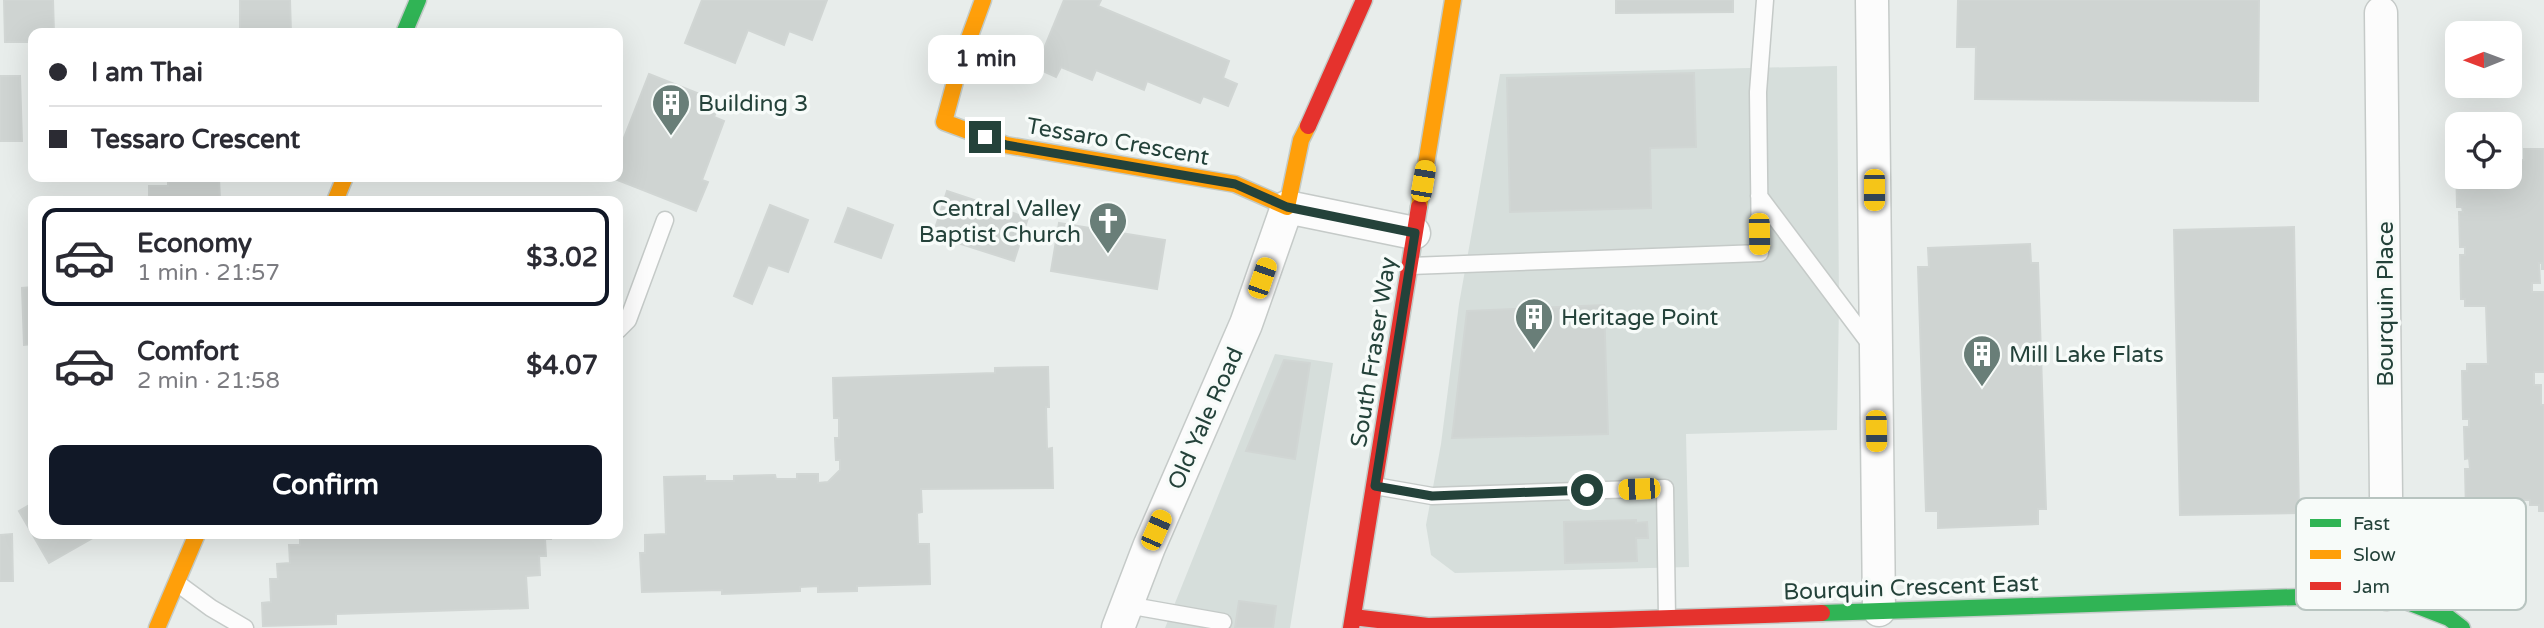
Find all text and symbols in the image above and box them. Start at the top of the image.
north arrow [2445,21,2522,98]
map controls [2445,21,2522,189]
callout: 1 min [927,36,1043,85]
text: 1 min [955,45,1017,73]
text: I am Thai [91,57,203,88]
building icon: Building 3 [650,82,692,137]
place label: Building 3 [698,90,808,118]
street label: Tessaro Crescent [1024,112,1212,172]
button: locate [2445,112,2522,189]
route end [969,121,1001,153]
text: Tessaro Crescent [91,124,300,155]
car [1410,158,1437,204]
car [1864,169,1885,211]
place label: Central Valley Baptist Church [919,195,1081,249]
church icon: Central Valley Baptist Church [1087,200,1129,255]
car [1749,213,1770,255]
street label: Bourquin Place [2372,221,2400,387]
icon: car [53,226,116,289]
text: Economy [137,228,252,259]
text: $3.02 [526,242,598,273]
car [1246,255,1279,301]
street label: South Fraser Way [1345,255,1403,449]
text: 1 min · 21:57 [137,259,280,287]
building icon: Heritage Point [1513,296,1555,351]
place label: Heritage Point [1561,304,1718,332]
building icon: Mill Lake Flats [1961,333,2003,388]
icon: car [53,334,116,397]
text: Comfort [137,336,239,367]
place label: Mill Lake Flats [2009,341,2164,369]
street label: Old Yale Road [1162,343,1250,494]
text: $4.07 [526,350,598,381]
text: 2 min · 21:58 [137,367,280,395]
car [1866,410,1887,452]
button: Confirm [49,445,602,525]
route start [1571,474,1603,506]
car [1618,478,1661,500]
legend [2296,498,2526,610]
car [1138,507,1175,553]
text: Fast [2353,513,2390,535]
text: Slow [2353,544,2396,566]
street label: Bourquin Crescent East [1783,570,2040,606]
text: Jam [2353,576,2390,598]

